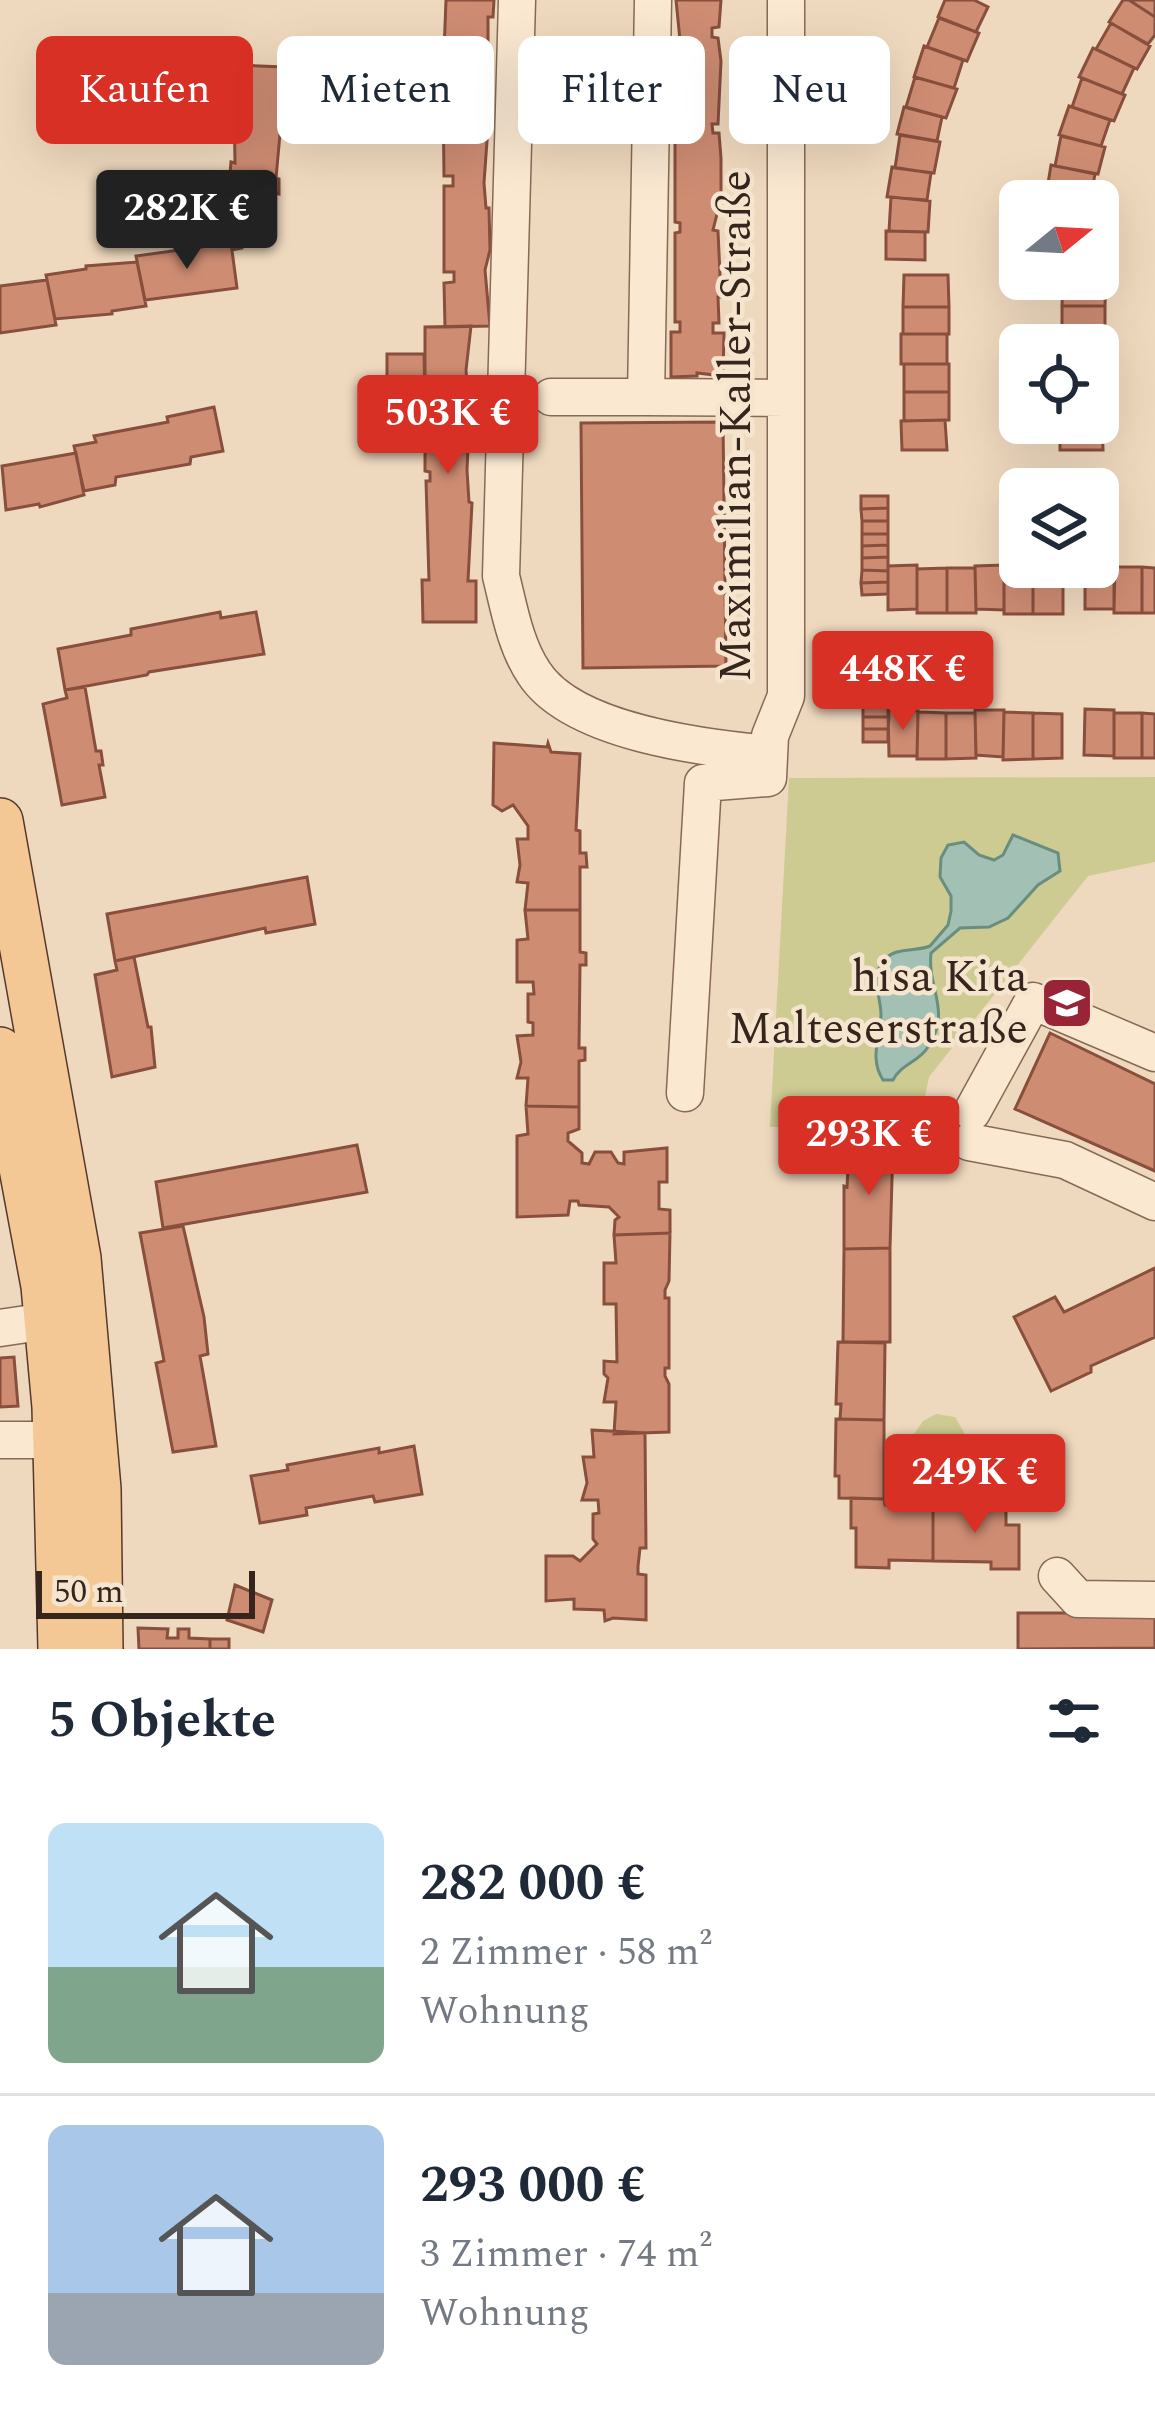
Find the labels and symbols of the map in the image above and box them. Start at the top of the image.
pin: 282K € [89,170,285,272]
street label: Maximilian-Kaller-Straße [702,170,771,682]
north arrow [999,180,1119,300]
pin: 503K € [350,375,546,477]
pin: 448K € [805,631,1001,733]
place label: hisa Kita Malteserstraße [728,943,1028,1064]
school or university icon: hisa Kita Malteserstraße [1039,975,1095,1031]
pin: 293K € [771,1096,967,1198]
pin: 249K € [877,1434,1073,1536]
scale bar [36,1565,255,1618]

